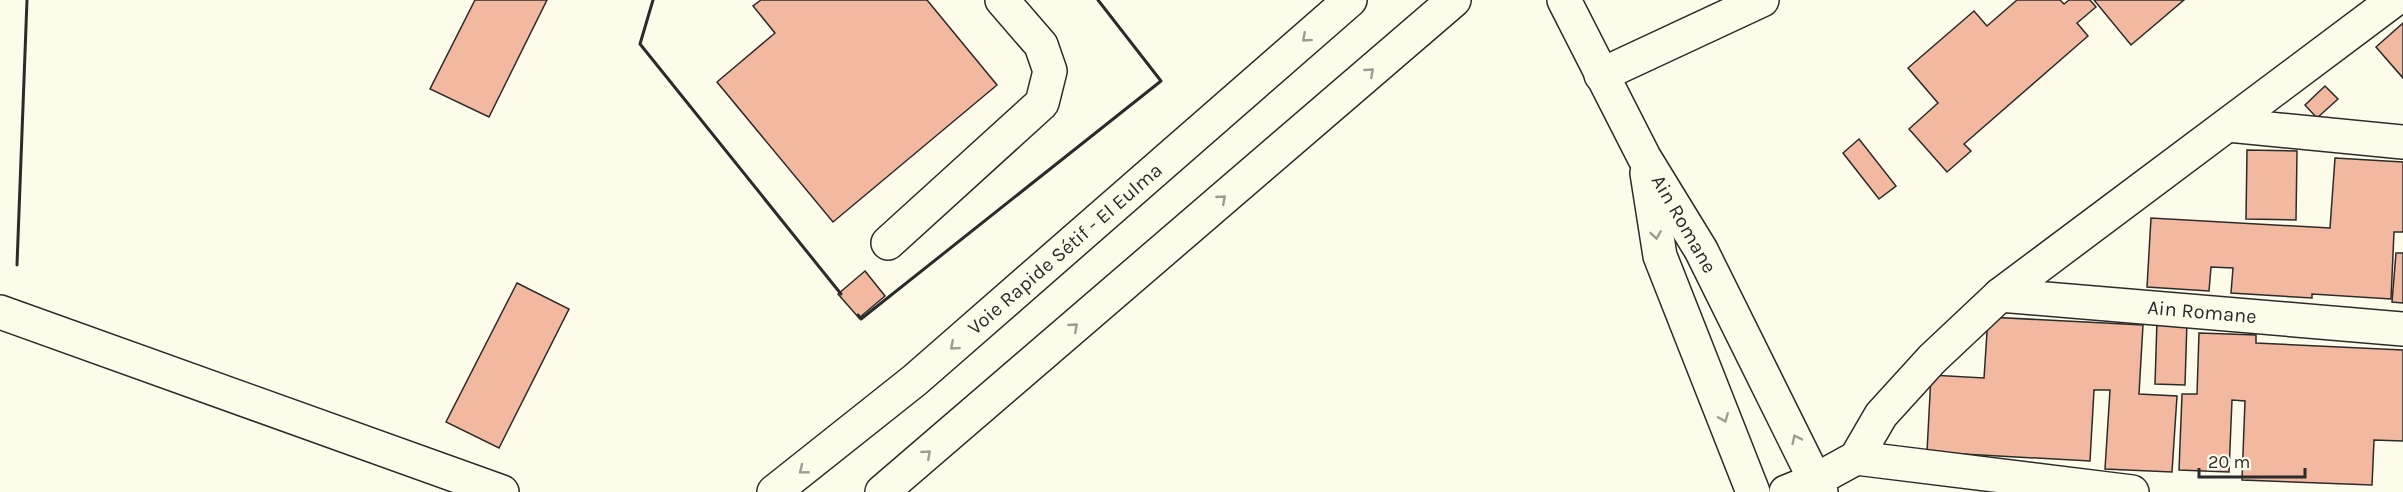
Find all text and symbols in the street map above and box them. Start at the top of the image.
one-way arrow [1302,31,1313,42]
one-way arrow [1363,68,1374,79]
street label: Voie Rapide Sétif - El Eulma [963,158,1167,340]
street label: Ain Romane [1647,171,1721,277]
one-way arrow [1215,196,1226,207]
one-way arrow [1650,231,1662,240]
street label: Ain Romane [2146,296,2258,328]
one-way arrow [1067,323,1078,334]
one-way arrow [950,339,960,350]
one-way arrow [1717,412,1729,423]
one-way arrow [1791,435,1803,446]
scale bar [2199,441,2306,479]
one-way arrow [920,450,931,461]
text: 20 m [2208,451,2250,473]
one-way arrow [798,462,809,473]

